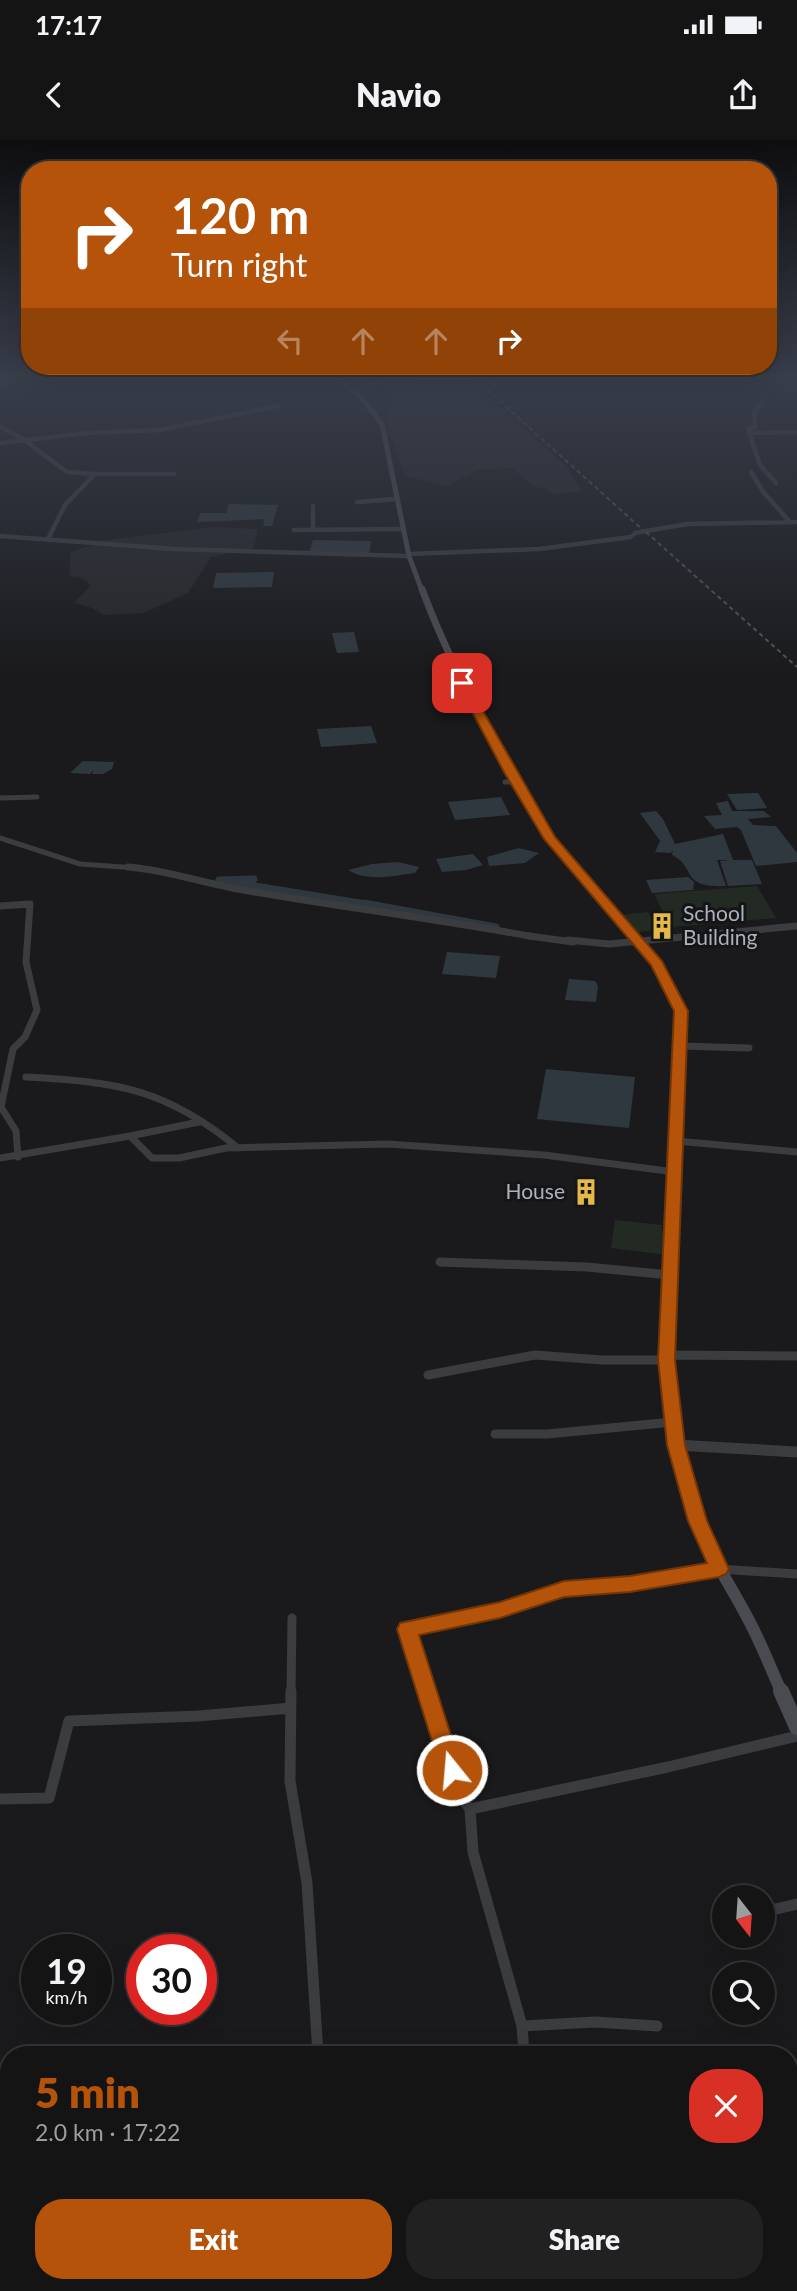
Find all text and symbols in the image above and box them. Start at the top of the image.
text: 17:17 [35,9,102,41]
text: Navio [356,75,441,114]
icon: back [35,76,73,114]
icon: share [724,76,762,114]
text: 120 m [171,186,309,244]
icon: right [56,189,147,280]
text: Turn right [171,245,307,284]
icon: left [271,322,309,360]
icon: ahead [344,322,382,360]
icon: ahead [417,322,455,360]
icon: right [490,322,528,360]
pin [432,653,492,713]
icon: arrive [443,664,481,702]
place label: School Building [683,900,758,949]
building icon: School Building [647,911,677,941]
building icon: House [571,1177,601,1207]
place label: House [505,1178,565,1203]
position arrow [415,1733,489,1807]
north arrow [712,1885,775,1948]
map controls [712,1885,775,2025]
speed limit sign: 30 [126,1934,217,2025]
text: 19 [46,1949,87,1991]
button: search [712,1962,775,2025]
text: km/h [45,1986,88,2008]
text: 5 min [35,2067,140,2117]
button: close [689,2069,763,2143]
text: 2.0 km · 17:22 [35,2118,180,2146]
button: Exit [35,2199,392,2279]
button: Share [406,2199,763,2279]

